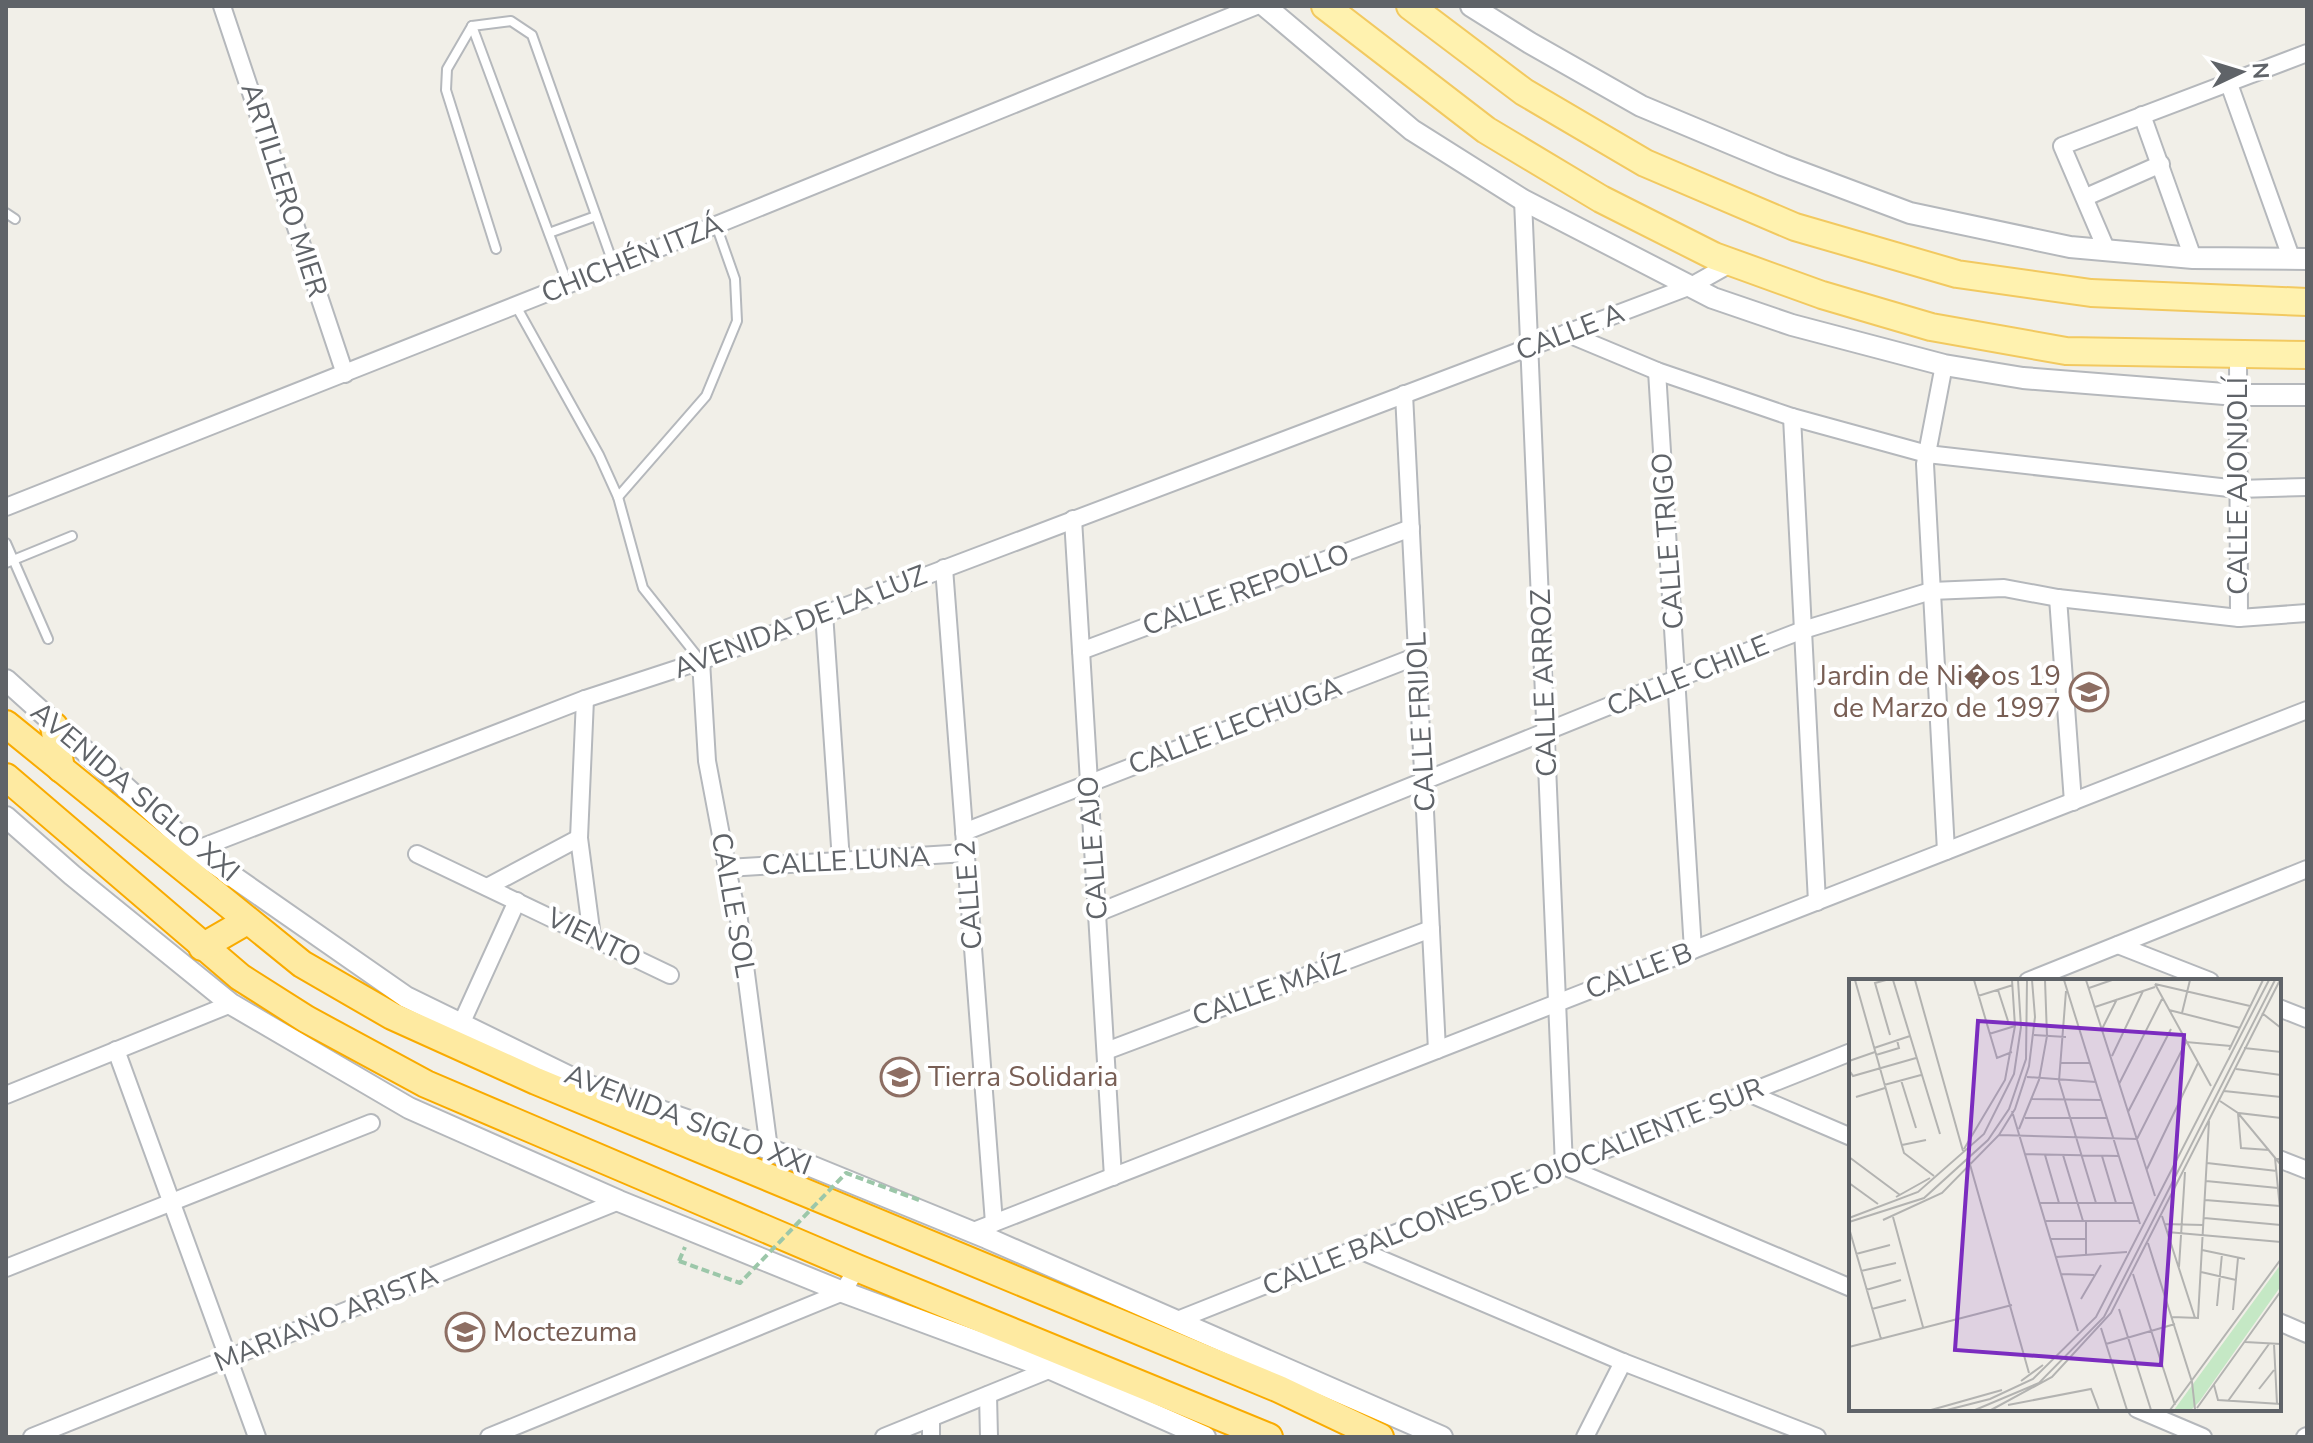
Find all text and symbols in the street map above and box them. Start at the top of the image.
north arrow [2201,32,2281,112]
text: N [2244,61,2275,80]
street label: ARTILLERO MIER [232,78,336,302]
street label: CHICHÉN ITZÁ [536,205,728,313]
street label: CALLE A [1510,294,1630,370]
street label: CALLE AJONJOLÍ [2219,375,2257,595]
street label: CALLE TRIGO [1643,451,1693,631]
street label: CALLE REPOLLO [1137,535,1355,645]
street label: AVENIDA DE LA LUZ [668,556,932,688]
street label: CALLE ARROZ [1522,588,1566,778]
street label: CALLE CHILE [1601,626,1775,726]
street label: CALLE FRIJOL [1397,631,1445,813]
place label: Jardin de Ni�os 19 de Marzo de 1997 [1817,657,2061,727]
street label: CALLE LECHUGA [1123,668,1347,784]
school or university icon: Jardin de Ni�os 19 de Marzo de 1997 [2068,671,2110,713]
street label: AVENIDA SIGLO XXI [23,693,247,891]
street label: CALLE AJO [1069,775,1117,921]
street label: CALLE SOL [702,830,764,980]
street label: CALLE LUNA [761,838,931,884]
street label: CALLE 2 [946,839,992,951]
street label: VIENTO [540,898,648,977]
street label: CALLE B [1580,933,1698,1009]
street label: CALLE MAÍZ [1187,945,1351,1035]
inset map [1849,979,2281,1411]
street label: AVENIDA SIGLO XXI [559,1055,817,1185]
school or university icon: Tierra Solidaria [879,1056,921,1098]
place label: Tierra Solidaria [928,1058,1118,1096]
street label: CALLE BALCONES DE OJOCALIENTE SUR [1257,1069,1769,1305]
street label: MARIANO ARISTA [208,1257,444,1381]
school or university icon: Moctezuma [444,1311,486,1353]
place label: Moctezuma [493,1313,637,1351]

